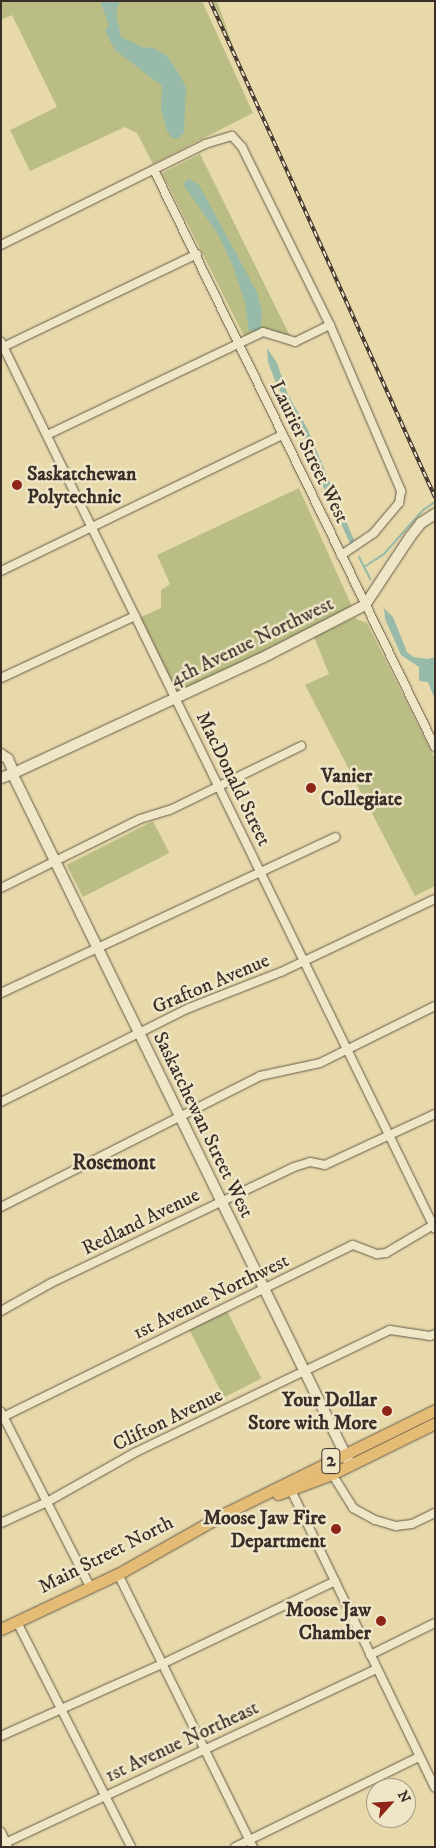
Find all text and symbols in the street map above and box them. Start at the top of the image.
street label: Laurier Street West [264,377,354,527]
place label: Saskatchewan Polytechnic [27,462,136,509]
marker: Saskatchewan Polytechnic [11,479,23,491]
street label: 4th Avenue Northwest [166,592,338,692]
street label: MacDonald Street [190,708,276,850]
place label: Vanier Collegiate [321,764,402,811]
marker: Vanier Collegiate [305,782,317,794]
street label: Grafton Avenue [149,949,273,1019]
street label: Saskatchewan Street West [147,1028,259,1222]
district label: Rosemont [72,1150,156,1176]
street label: Redland Avenue [78,1183,204,1261]
street label: 1st Avenue Northwest [129,1249,293,1345]
street label: Clifton Avenue [109,1383,227,1457]
place label: Your Dollar Store with More [248,1388,377,1435]
marker: Your Dollar Store with More [381,1405,393,1417]
road number: 2 [321,1444,341,1478]
place label: Moose Jaw Fire Department [203,1506,326,1553]
street label: Main Street North [35,1511,177,1599]
marker: Moose Jaw Fire Department [330,1523,342,1535]
place label: Moose Jaw Chamber [286,1598,371,1645]
marker: Moose Jaw Chamber [375,1615,387,1627]
street label: 1st Avenue Northeast [101,1696,263,1788]
north arrow [366,1778,416,1828]
text: N [393,1788,414,1806]

